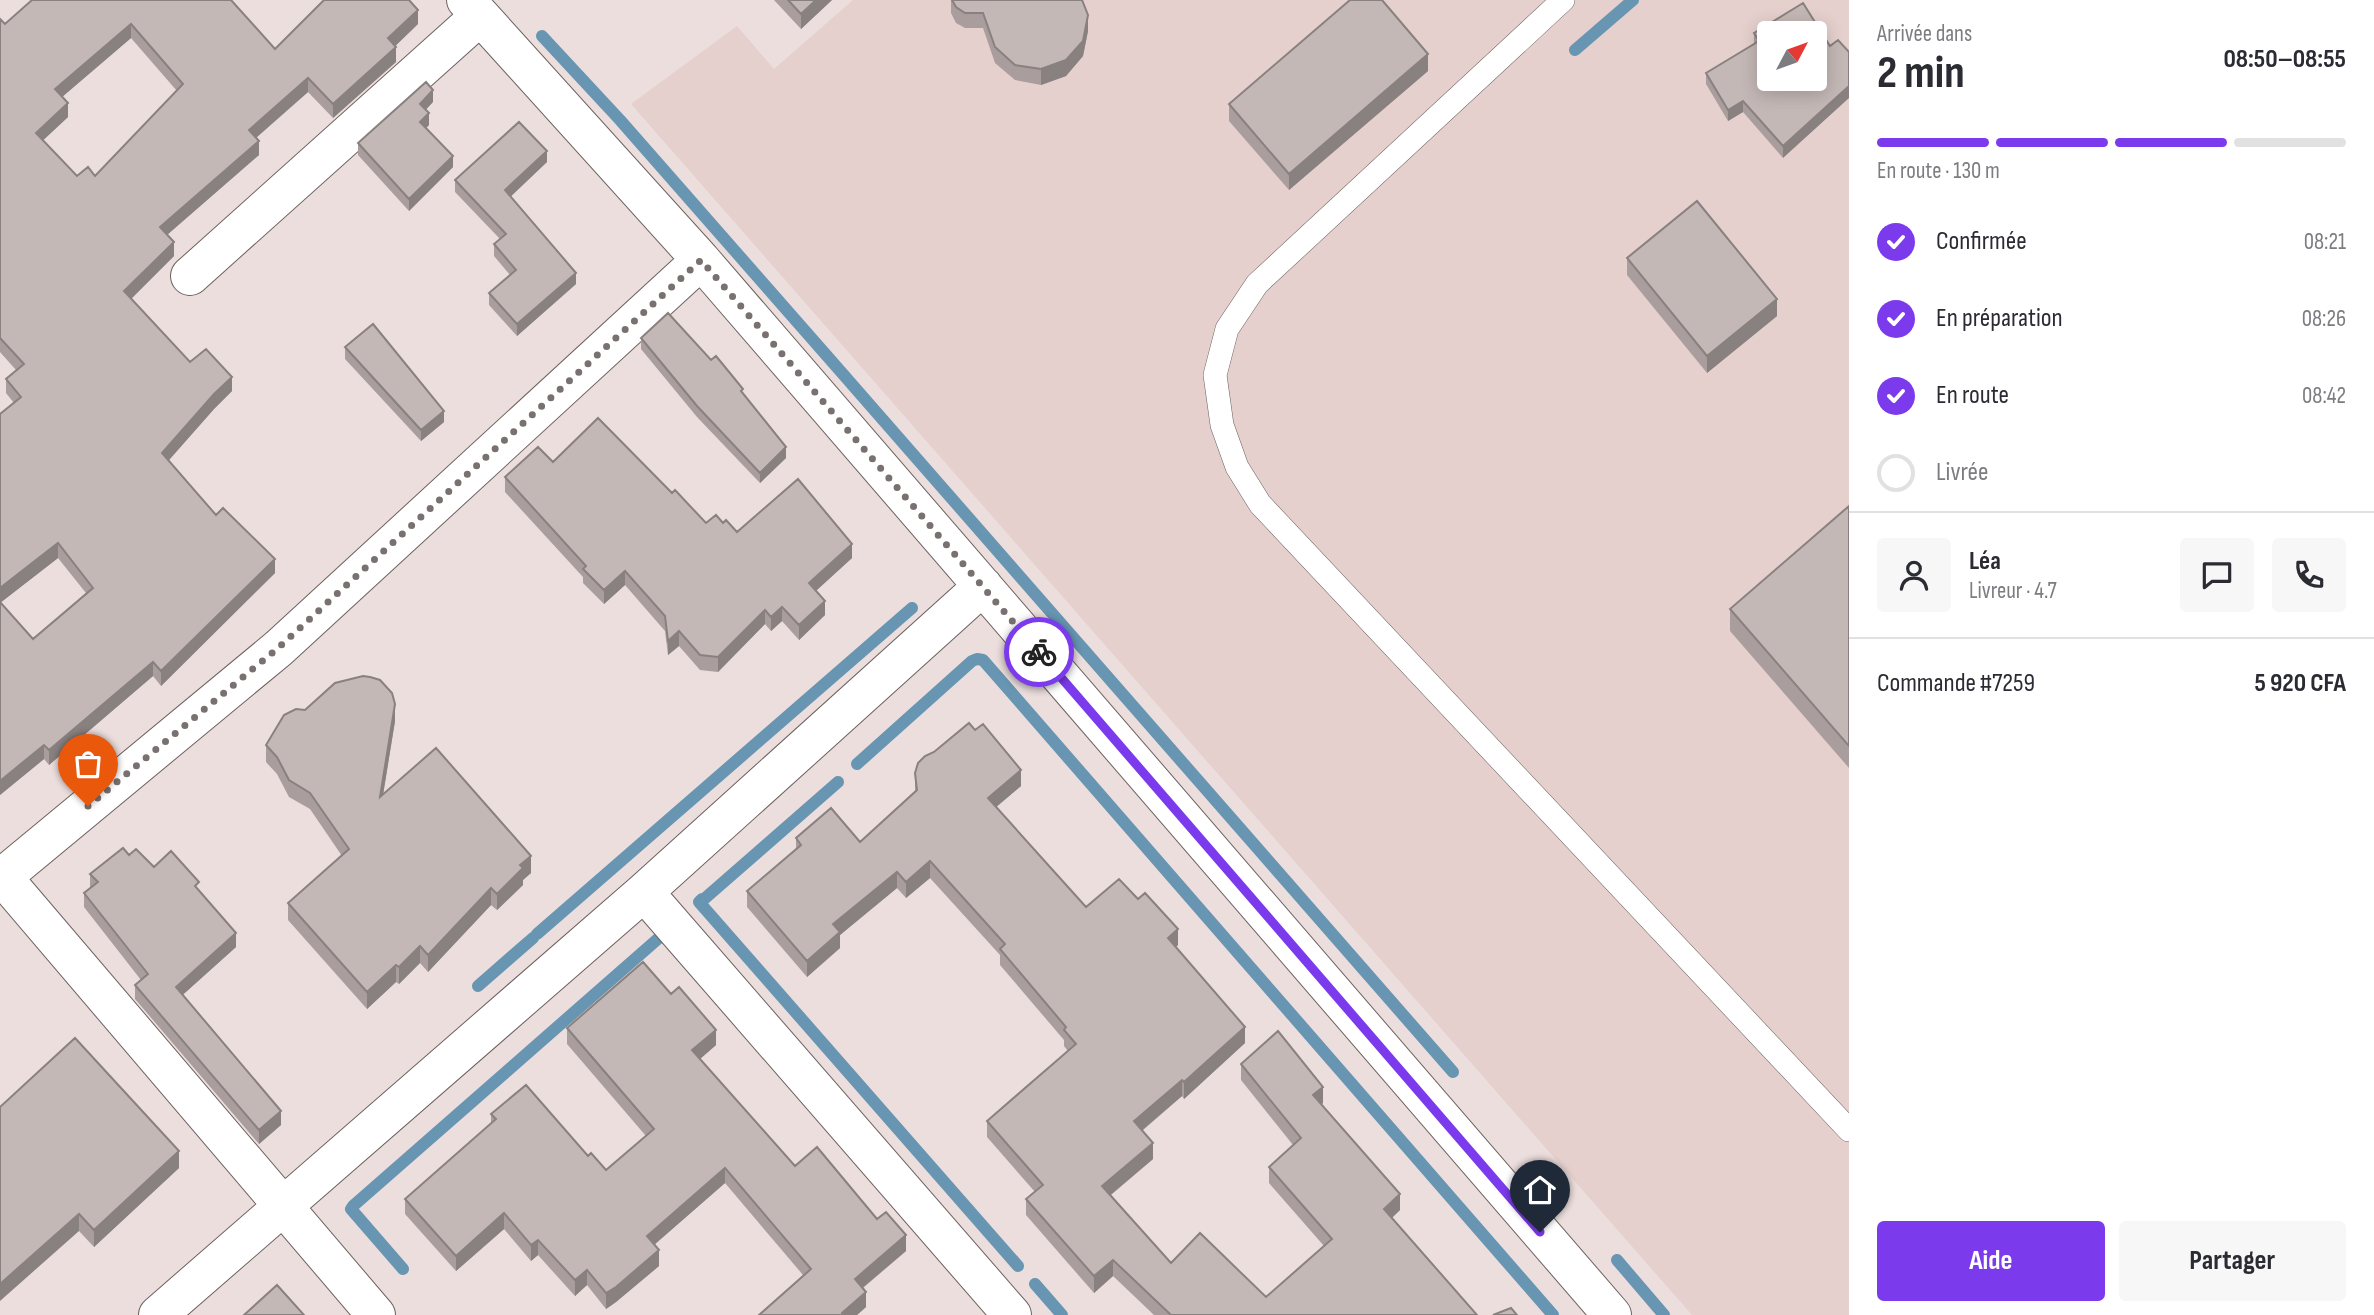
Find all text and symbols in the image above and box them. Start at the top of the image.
text: Arrivée dans [1877,20,1972,48]
north arrow [1757,21,1827,91]
map controls [1757,21,1827,91]
text: 08:50–08:55 [2223,44,2346,75]
text: 2 min [1877,46,1965,101]
text: En route · 130 m [1877,157,2000,185]
icon: check [1877,223,1915,261]
text: Confirmée [1936,226,2027,257]
text: 08:21 [2304,228,2346,256]
icon: check [1877,300,1915,338]
text: En préparation [1936,303,2063,334]
text: 08:26 [2302,305,2346,333]
icon: check [1877,377,1915,415]
text: En route [1936,380,2009,411]
text: 08:42 [2302,382,2346,410]
text: Livrée [1936,457,1988,488]
button: person [1877,538,1951,612]
button: chat [2180,538,2254,612]
button: phone [2272,538,2346,612]
text: Léa [1969,546,2001,577]
text: Livreur · 4.7 [1969,577,2057,605]
courier [1004,617,1074,687]
icon: bike [1020,633,1058,671]
text: Commande #7259 [1877,668,2035,699]
text: 5 920 CFA [2255,668,2346,699]
pin [58,734,118,806]
icon: bag [69,745,107,783]
pin [1510,1160,1570,1232]
icon: home [1521,1171,1559,1209]
button: Aide [1877,1221,2105,1301]
button: Partager [2119,1221,2346,1301]

